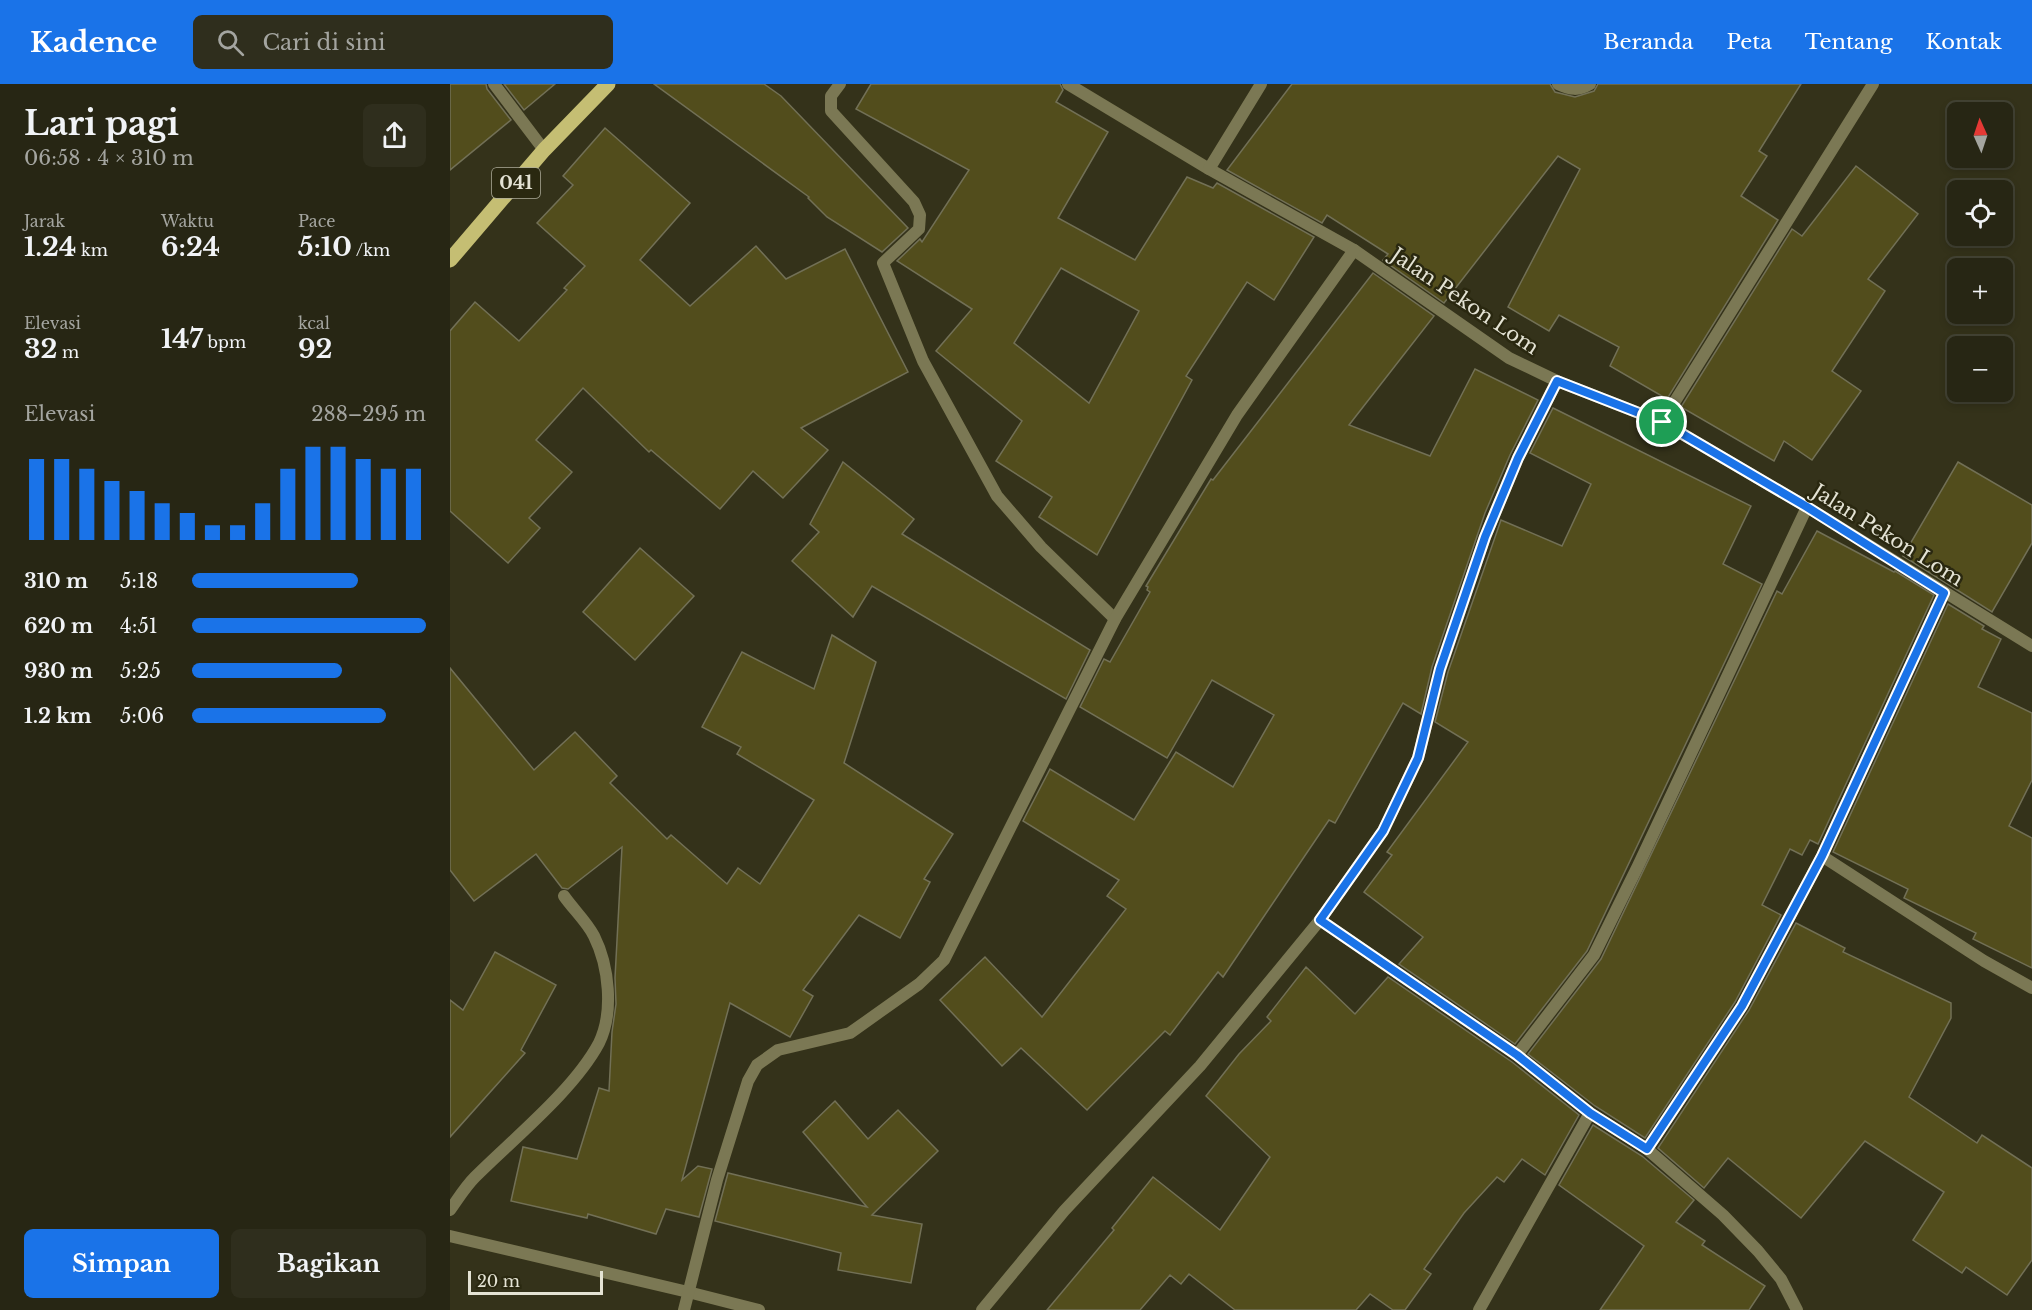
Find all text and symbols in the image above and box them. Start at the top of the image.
search box [193,15,613,69]
text: Kadence [30,25,157,60]
icon: search [214,26,247,59]
text: Cari di sini [262,29,385,56]
text: Beranda [1603,29,1693,55]
text: Peta [1726,29,1772,55]
text: Tentang [1805,29,1893,55]
text: Kontak [1926,29,2002,55]
north arrow [1947,102,2013,168]
map controls [1947,102,2013,402]
text: Lari pagi [24,103,179,144]
button: share [363,104,426,167]
text: 06:58 · 4 × 310 m [24,146,194,170]
road number: 041 [492,168,540,198]
button: locate [1947,180,2013,246]
text: Jarak [24,211,65,231]
text: Waktu [161,211,214,231]
text: Pace [298,211,335,231]
text: 1.24 [24,231,76,263]
text: 6:24 [161,231,220,263]
text: 5:10 [298,231,352,263]
text: km [76,240,108,260]
text: /km [352,240,390,260]
street label: Jalan Pekon Lom [1384,241,1544,360]
button: + [1947,258,2013,324]
text: Elevasi [24,313,81,333]
text: kcal [298,313,330,333]
text: 147 [161,323,203,355]
text: bpm [203,332,246,352]
text: 32 [24,333,58,365]
text: 92 [298,333,332,365]
button: − [1947,336,2013,402]
text: m [58,342,79,362]
pin [1636,396,1687,447]
text: Elevasi [24,402,95,426]
text: 288–295 m [311,402,426,426]
icon: arrive [1645,405,1678,438]
street label: Jalan Pekon Lom [1806,477,1968,591]
text: 310 m [24,569,88,593]
text: 5:18 [120,569,158,593]
text: 620 m [24,614,93,638]
text: 4:51 [120,614,158,638]
text: 930 m [24,659,93,683]
text: 5:25 [120,659,161,683]
text: 1.2 km [24,704,92,728]
text: 5:06 [120,704,164,728]
button: Simpan [24,1229,219,1298]
button: Bagikan [231,1229,426,1298]
scale bar [468,1268,603,1296]
text: 20 m [477,1271,520,1291]

